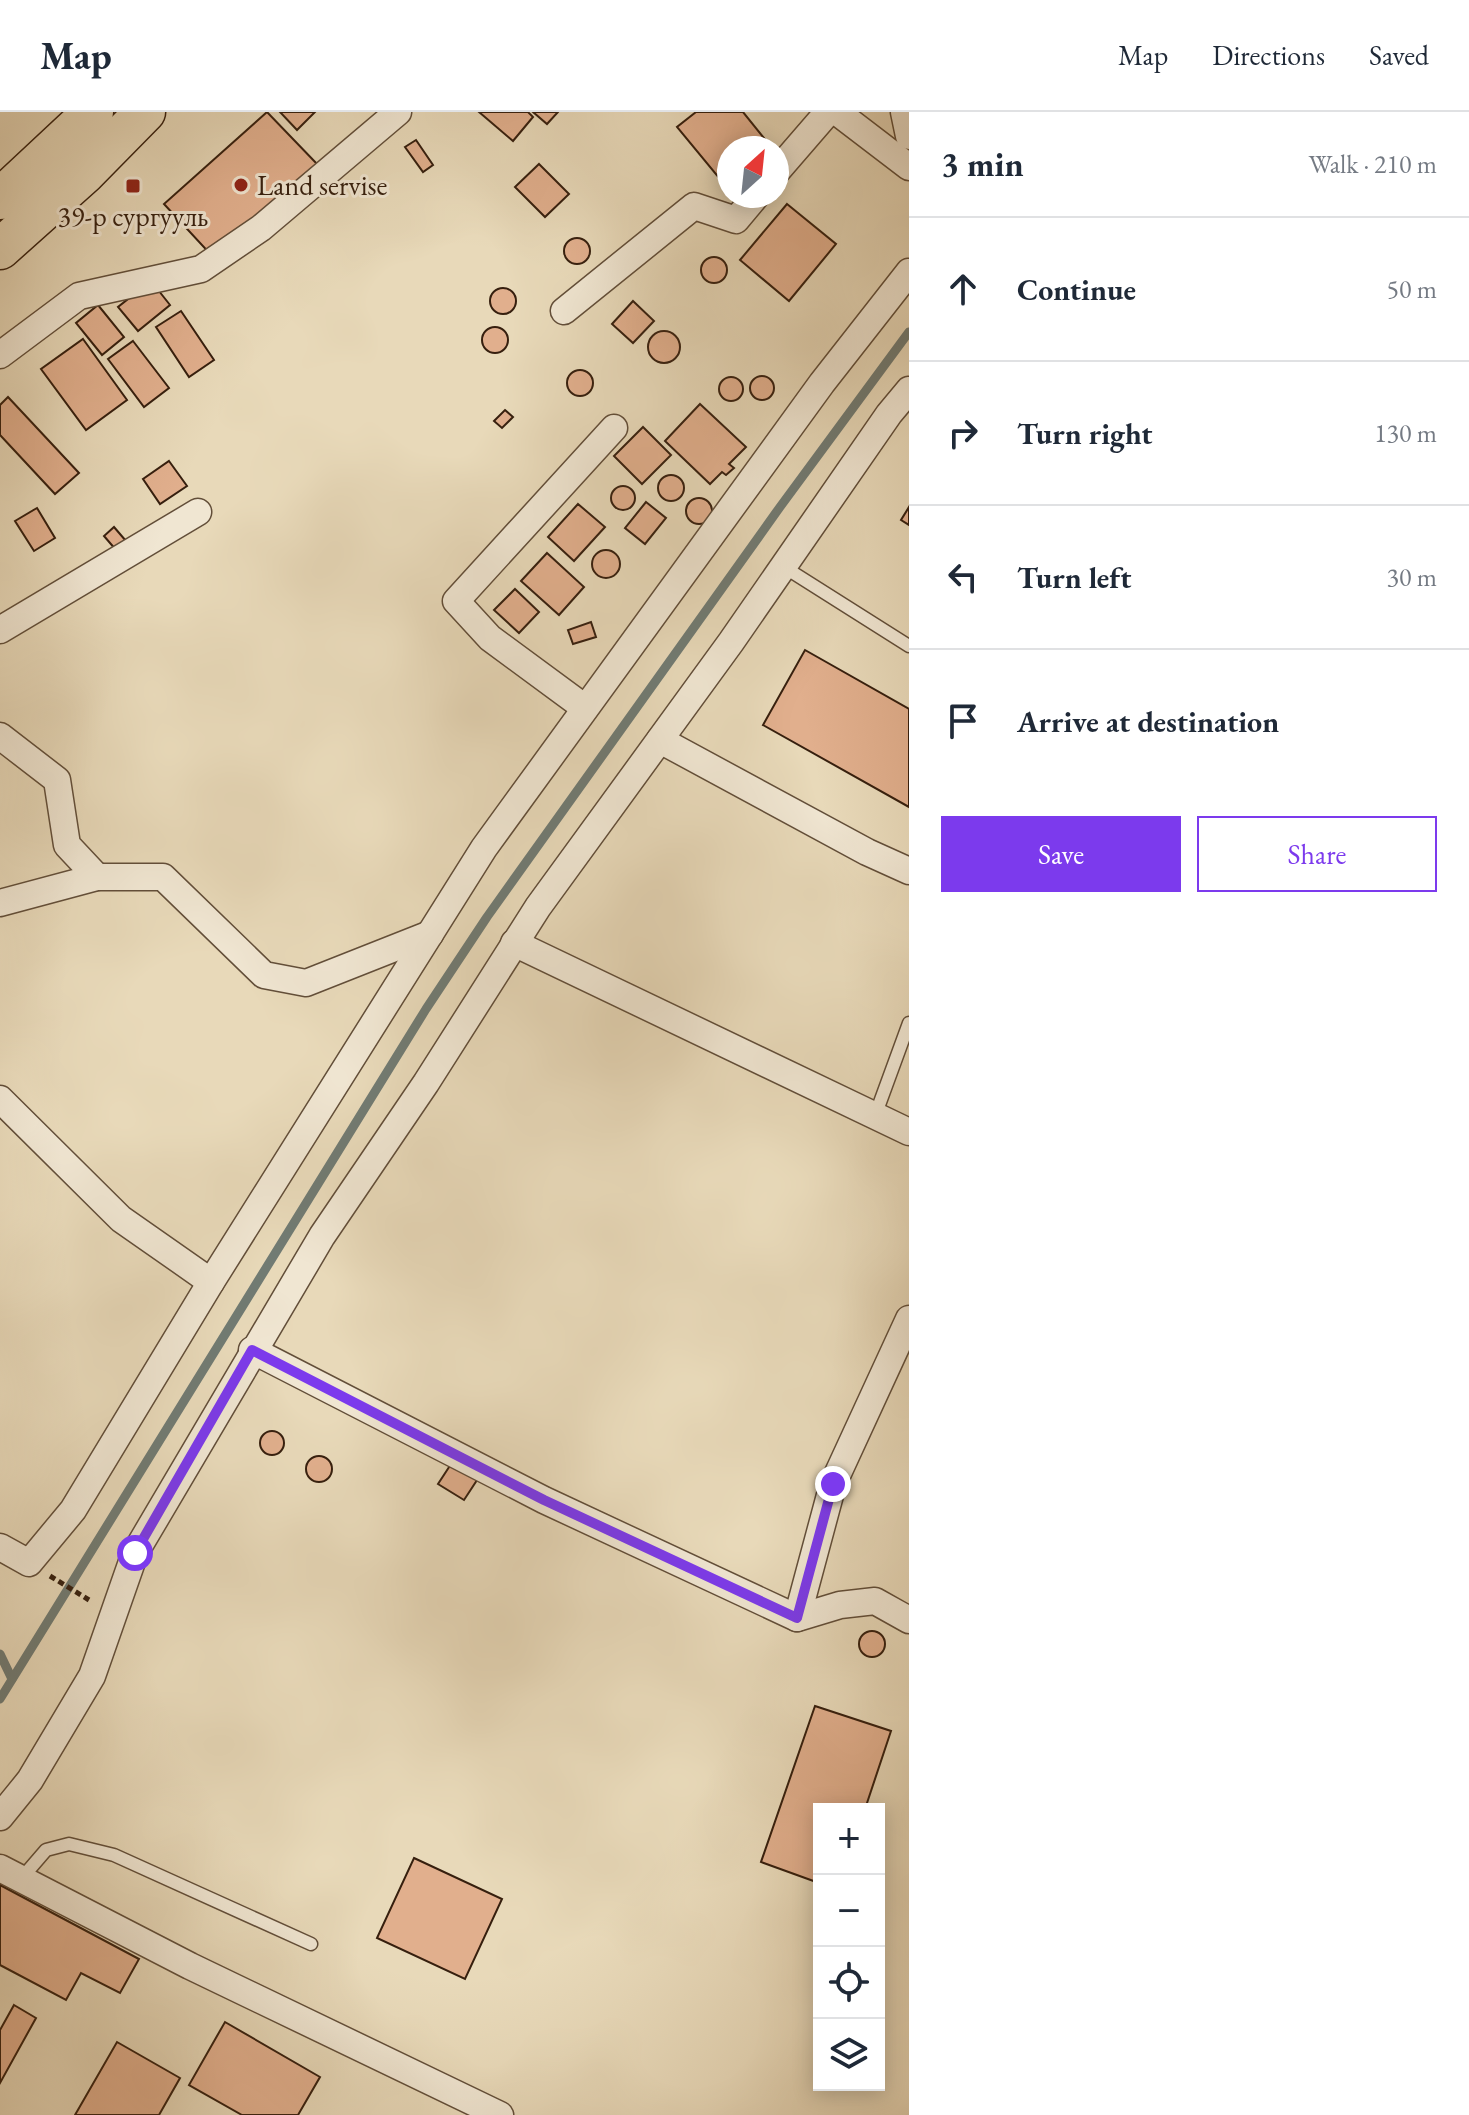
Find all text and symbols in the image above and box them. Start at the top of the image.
text: Map [40,31,112,80]
text: Map [1118,37,1168,73]
text: Directions [1212,37,1325,73]
text: Saved [1369,37,1429,73]
north arrow [717,136,789,208]
text: 3 min [941,142,1024,186]
text: Walk · 210 m [1309,147,1437,181]
place label: Land servise [257,167,388,203]
marker: Land servise [232,176,250,194]
marker: 39-р сургууль [124,177,142,195]
place label: 39-р сургууль [58,198,208,234]
icon: ahead [941,267,985,311]
text: Continue [1017,270,1136,309]
text: 50 m [1387,272,1437,306]
icon: right [941,411,985,455]
text: Turn right [1017,414,1153,453]
text: 130 m [1374,416,1437,450]
icon: left [941,555,985,599]
text: Turn left [1017,558,1131,597]
text: 30 m [1387,560,1437,594]
icon: arrive [941,699,985,743]
text: Arrive at destination [1017,702,1279,741]
button: Save [941,816,1181,892]
button: Share [1197,816,1437,892]
route end [815,1466,851,1502]
route start [117,1535,153,1571]
map controls [813,1803,885,2091]
button: + [813,1803,885,1875]
button: − [813,1875,885,1947]
button: locate [813,1947,885,2019]
button: layers [813,2019,885,2091]

